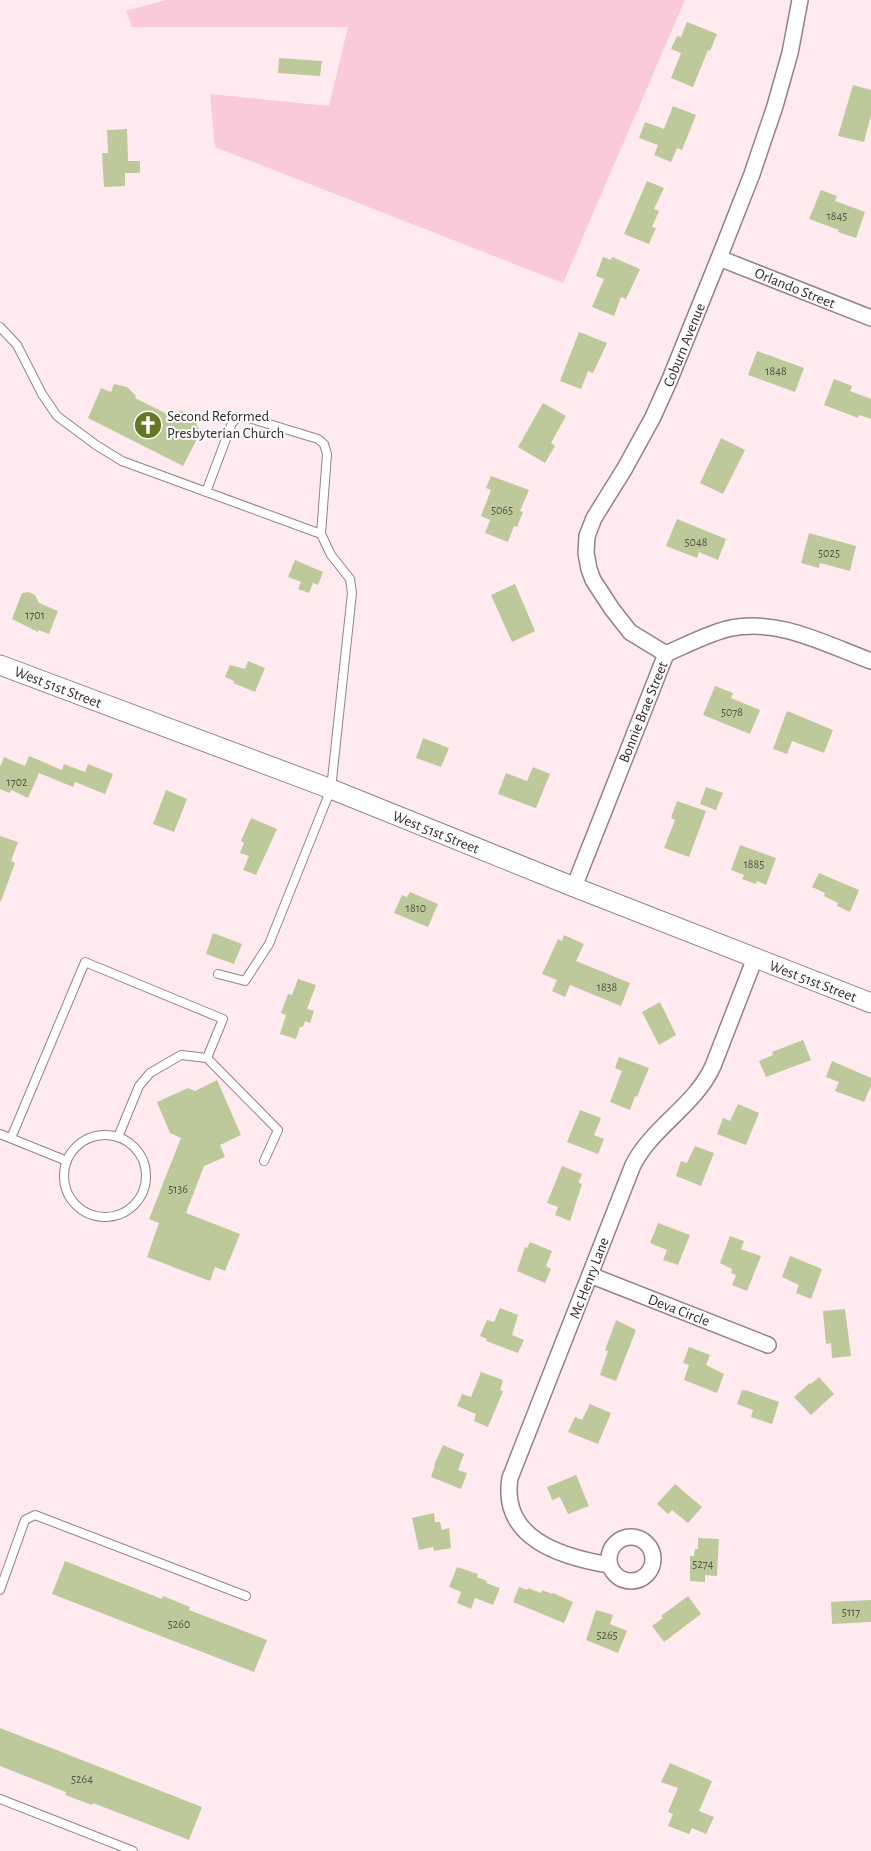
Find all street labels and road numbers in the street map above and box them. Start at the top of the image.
street label: Orlando Street [752,265,837,312]
street label: Coburn Avenue [661,301,708,389]
street label: Bonnie Brae Street [616,659,671,765]
street label: West 51st Street [12,664,104,711]
street label: West 51st Street [390,808,481,857]
street label: West 51st Street [767,958,859,1005]
street label: Mc Henry Lane [567,1235,612,1321]
street label: Deva Circle [646,1292,712,1329]

